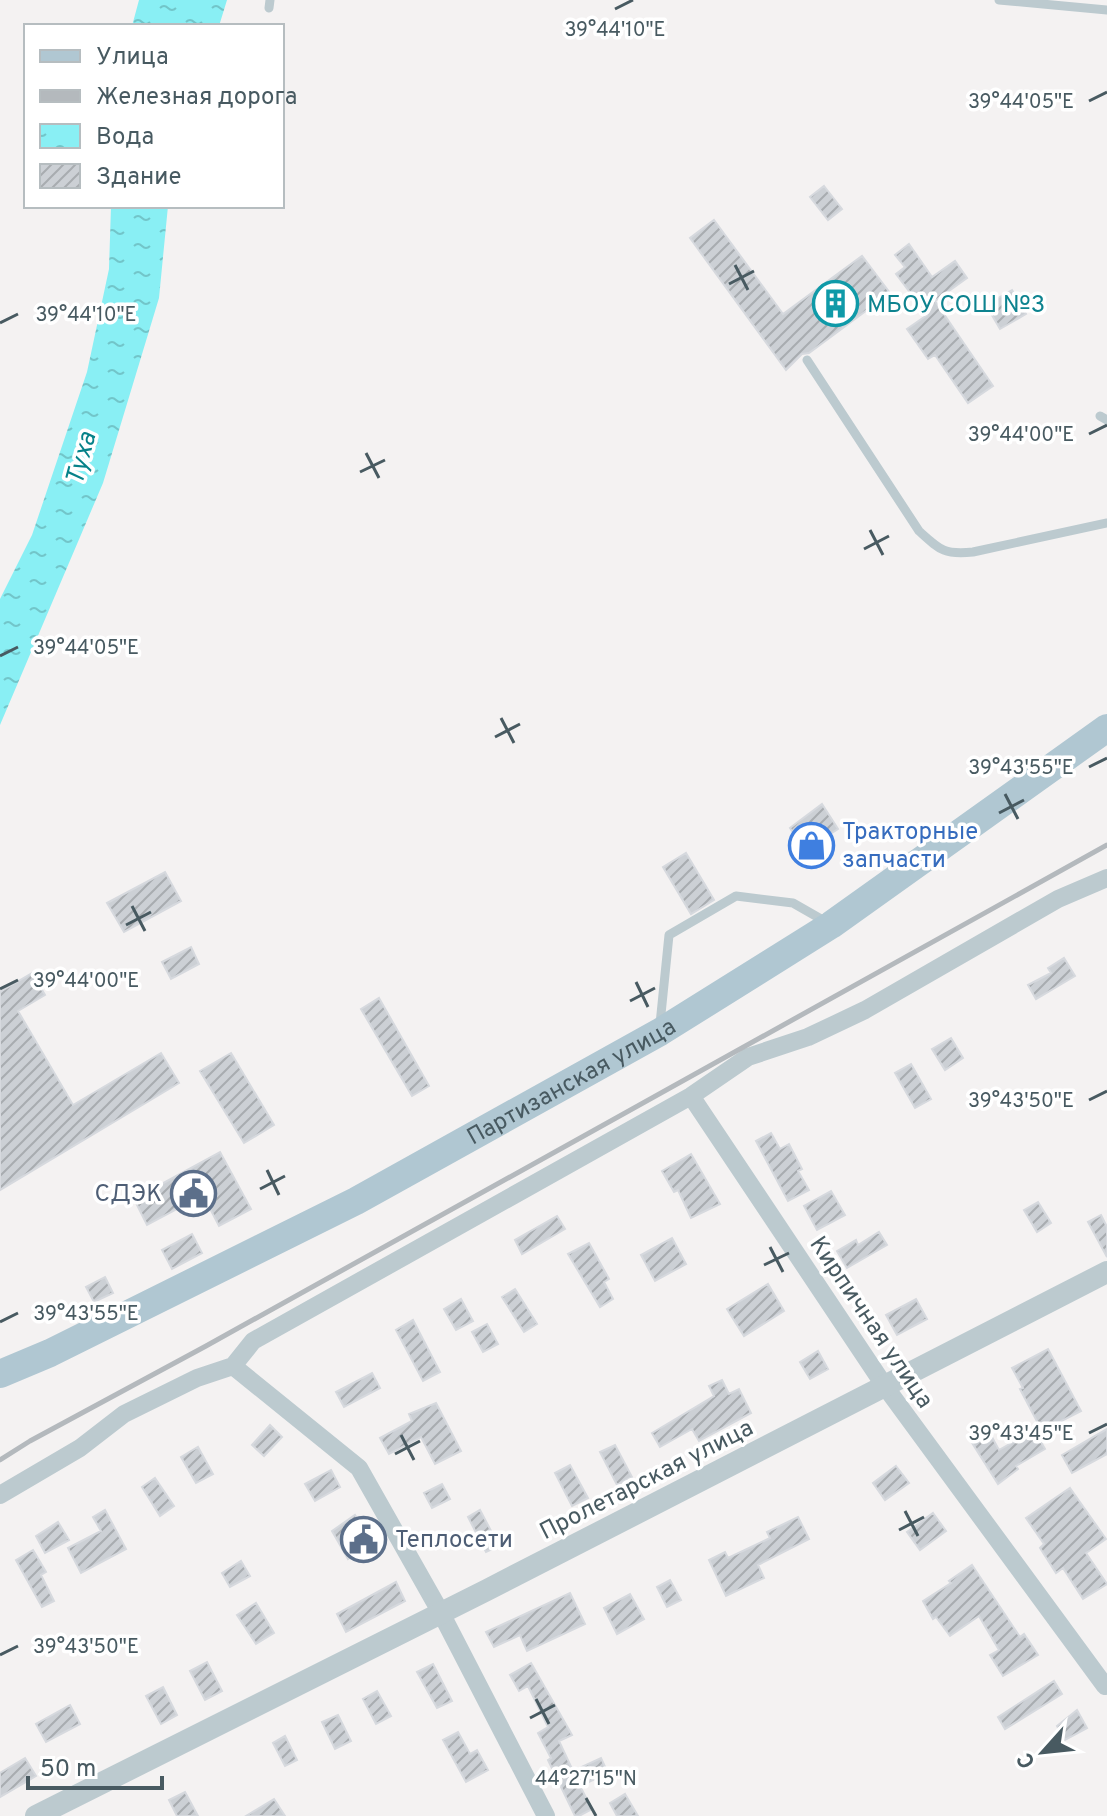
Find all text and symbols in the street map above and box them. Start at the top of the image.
text: 39°44'10"E [564,18,666,44]
legend [24,24,284,208]
text: Улица [96,43,169,73]
text: Железная дорога [96,83,297,113]
text: 39°44'05"E [968,90,1074,116]
text: Вода [96,123,154,153]
text: Здание [96,163,182,193]
building icon: МБОУ СОШ №3 [812,280,860,328]
place label: МБОУ СОШ №3 [867,291,1045,321]
text: 39°44'10"E [35,303,137,329]
text: 39°44'00"E [968,423,1074,449]
water label: Туха [60,428,105,489]
text: 39°44'05"E [33,636,139,662]
text: 39°43'55"E [968,756,1074,782]
place label: Тракторные запчасти [842,818,978,876]
shop icon: Тракторные запчасти [787,821,835,869]
text: 39°44'00"E [33,969,139,995]
street label: Партизанская улица [462,1013,682,1153]
text: 39°43'50"E [968,1089,1074,1115]
public building icon: СДЭК [169,1169,217,1217]
place label: СДЭК [95,1180,162,1210]
street label: Кирпичная улица [802,1231,939,1415]
text: 39°43'55"E [33,1302,139,1328]
street label: Пролетарская улица [535,1414,759,1548]
text: 39°43'45"E [968,1422,1074,1448]
public building icon: Теплосети [340,1515,388,1563]
place label: Теплосети [395,1526,513,1556]
text: 39°43'50"E [33,1635,139,1661]
north arrow [1003,1712,1083,1792]
scale bar [28,1740,162,1790]
text: С [1012,1748,1043,1772]
text: 50 m [40,1755,96,1785]
text: 44°27'15"N [535,1767,637,1793]

